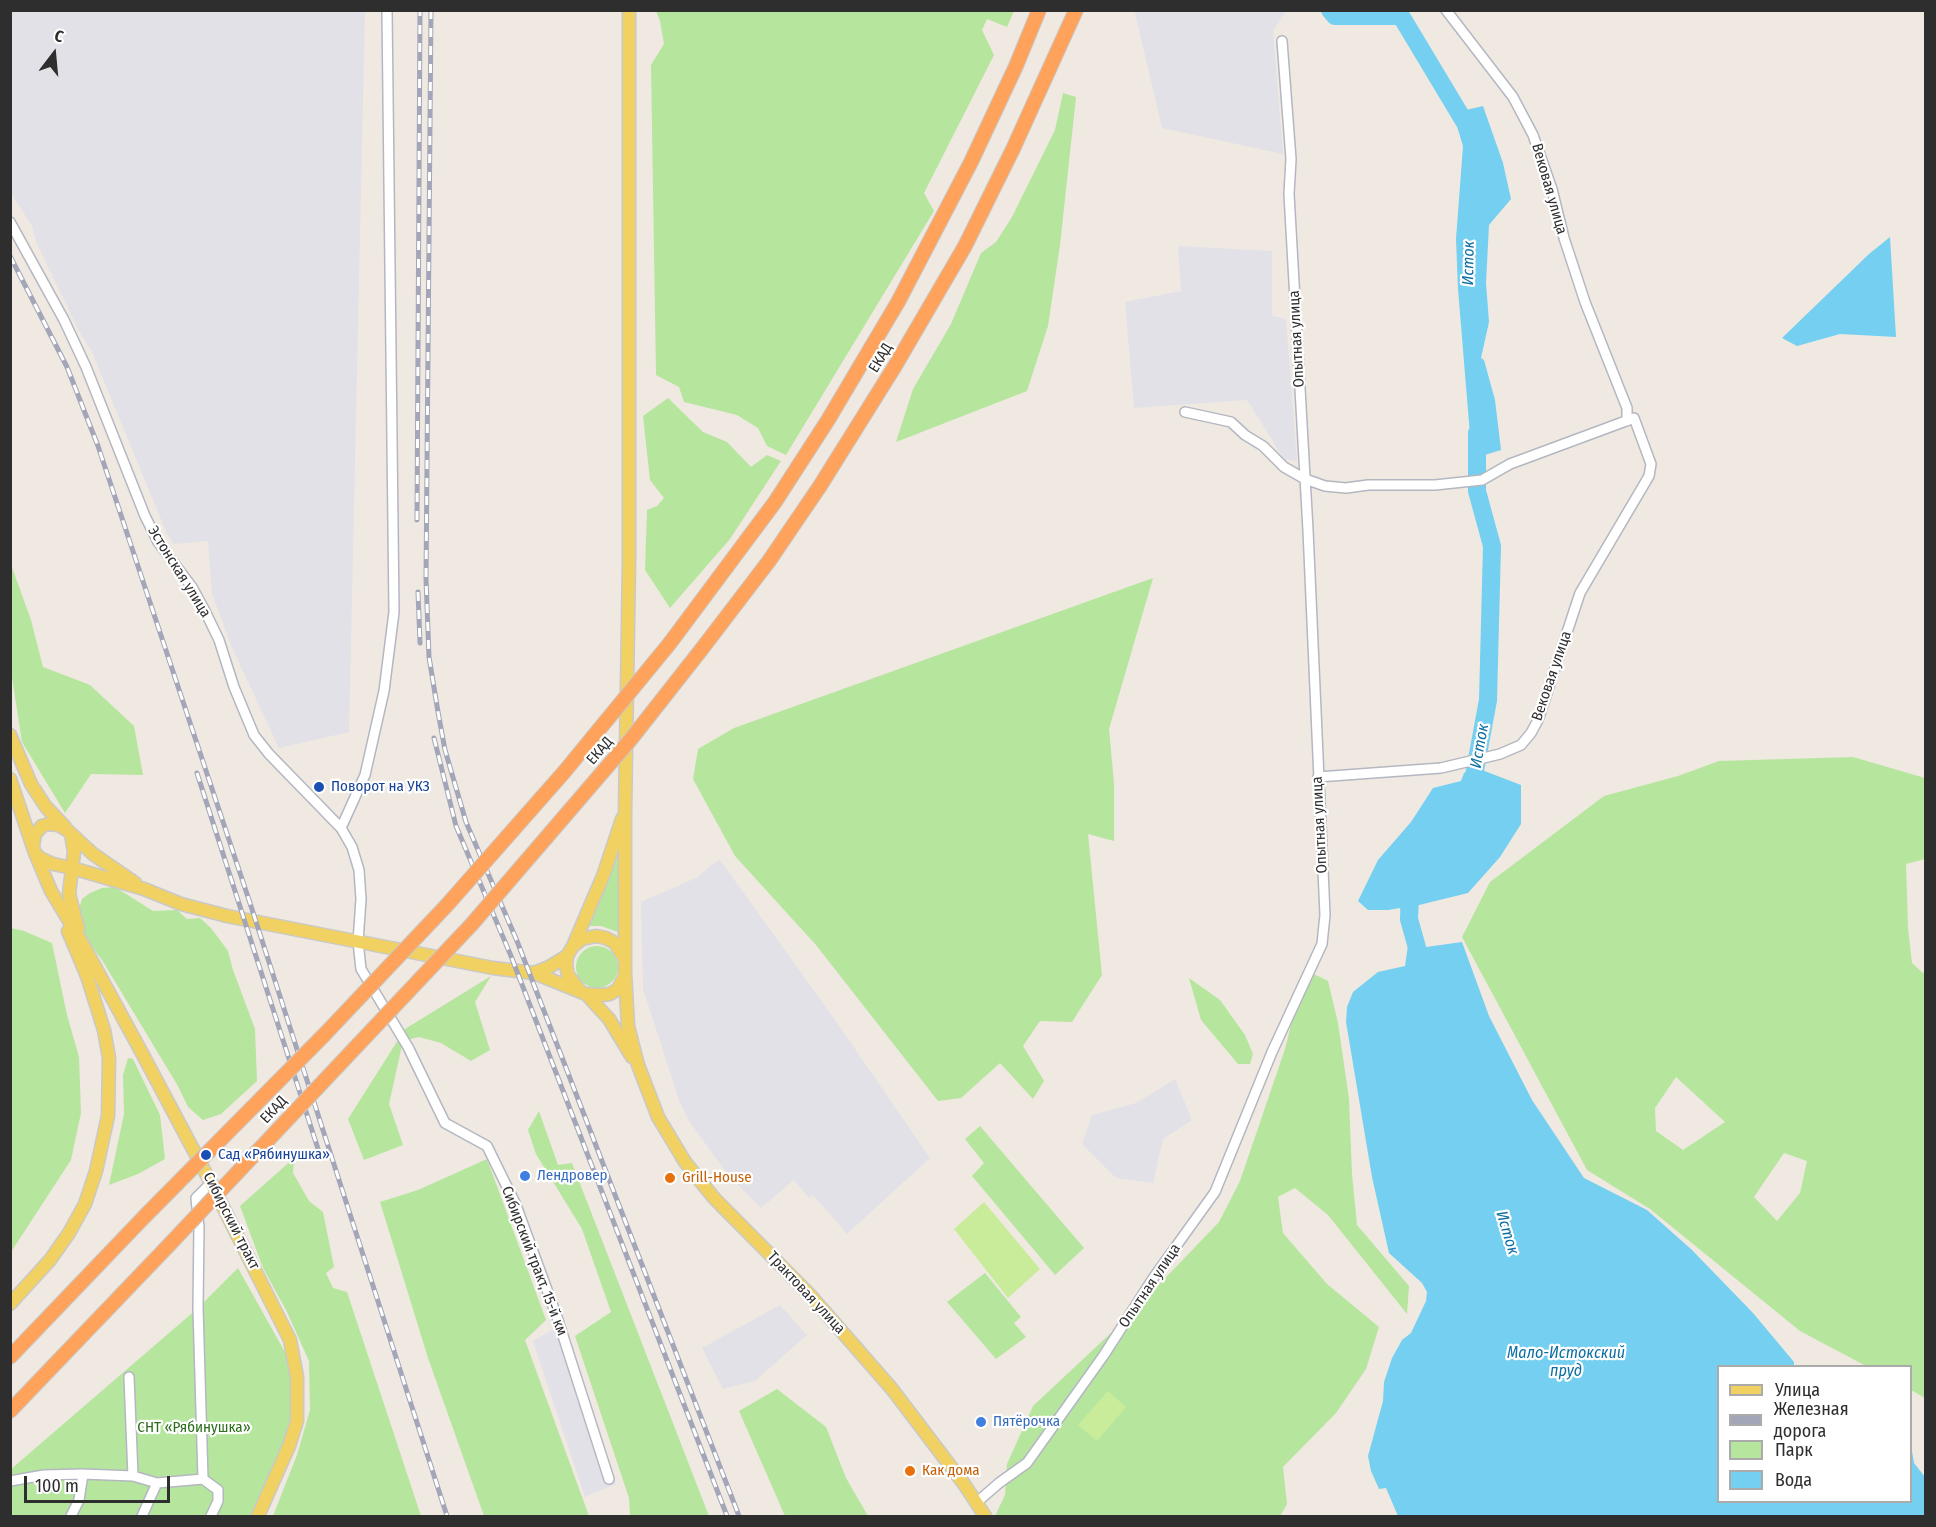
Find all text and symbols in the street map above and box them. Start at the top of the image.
north arrow [24,24,84,84]
text: С [52,26,66,47]
street label: Вековая улица [1527,141,1571,237]
water label: Исток [1459,240,1479,286]
street label: Опытная улица [1285,290,1309,388]
street label: ЕКАД [865,340,897,376]
street label: Эстонская улица [144,523,214,621]
street label: Вековая улица [1528,629,1576,723]
water label: Исток [1467,722,1493,770]
street label: ЕКАД [583,733,617,769]
street label: Опытная улица [1308,776,1332,874]
place label: Поворот на УКЗ [331,778,430,796]
marker: Поворот на УКЗ [312,780,326,794]
street label: ЕКАД [257,1092,291,1128]
place label: Сад «Рябинушка» [218,1146,330,1164]
marker: Сад «Рябинушка» [199,1148,213,1162]
place label: Лендровер [537,1167,608,1185]
street label: Сибирский тракт [199,1169,263,1273]
marker: Лендровер [518,1169,532,1183]
place label: Grill-House [682,1169,752,1187]
marker: Grill-House [663,1171,677,1185]
street label: Сибирский тракт, 15-й км [497,1184,571,1338]
water label: Исток [1491,1209,1523,1257]
street label: Опытная улица [1115,1241,1185,1331]
street label: Трактовая улица [763,1248,849,1338]
water label: Мало-Истокский пруд [1507,1344,1625,1382]
legend [1717,1365,1912,1503]
text: Улица [1775,1379,1820,1401]
text: Железная дорога [1774,1398,1849,1442]
place label: Пятёрочка [993,1413,1060,1431]
marker: Пятёрочка [974,1415,988,1429]
park label: СНТ «Рябинушка» [137,1419,251,1437]
text: Парк [1775,1439,1813,1461]
place label: Как дома [922,1462,980,1480]
scale bar [27,1464,172,1502]
marker: Как дома [903,1464,917,1478]
text: Вода [1775,1469,1812,1491]
text: 100 m [35,1475,79,1497]

